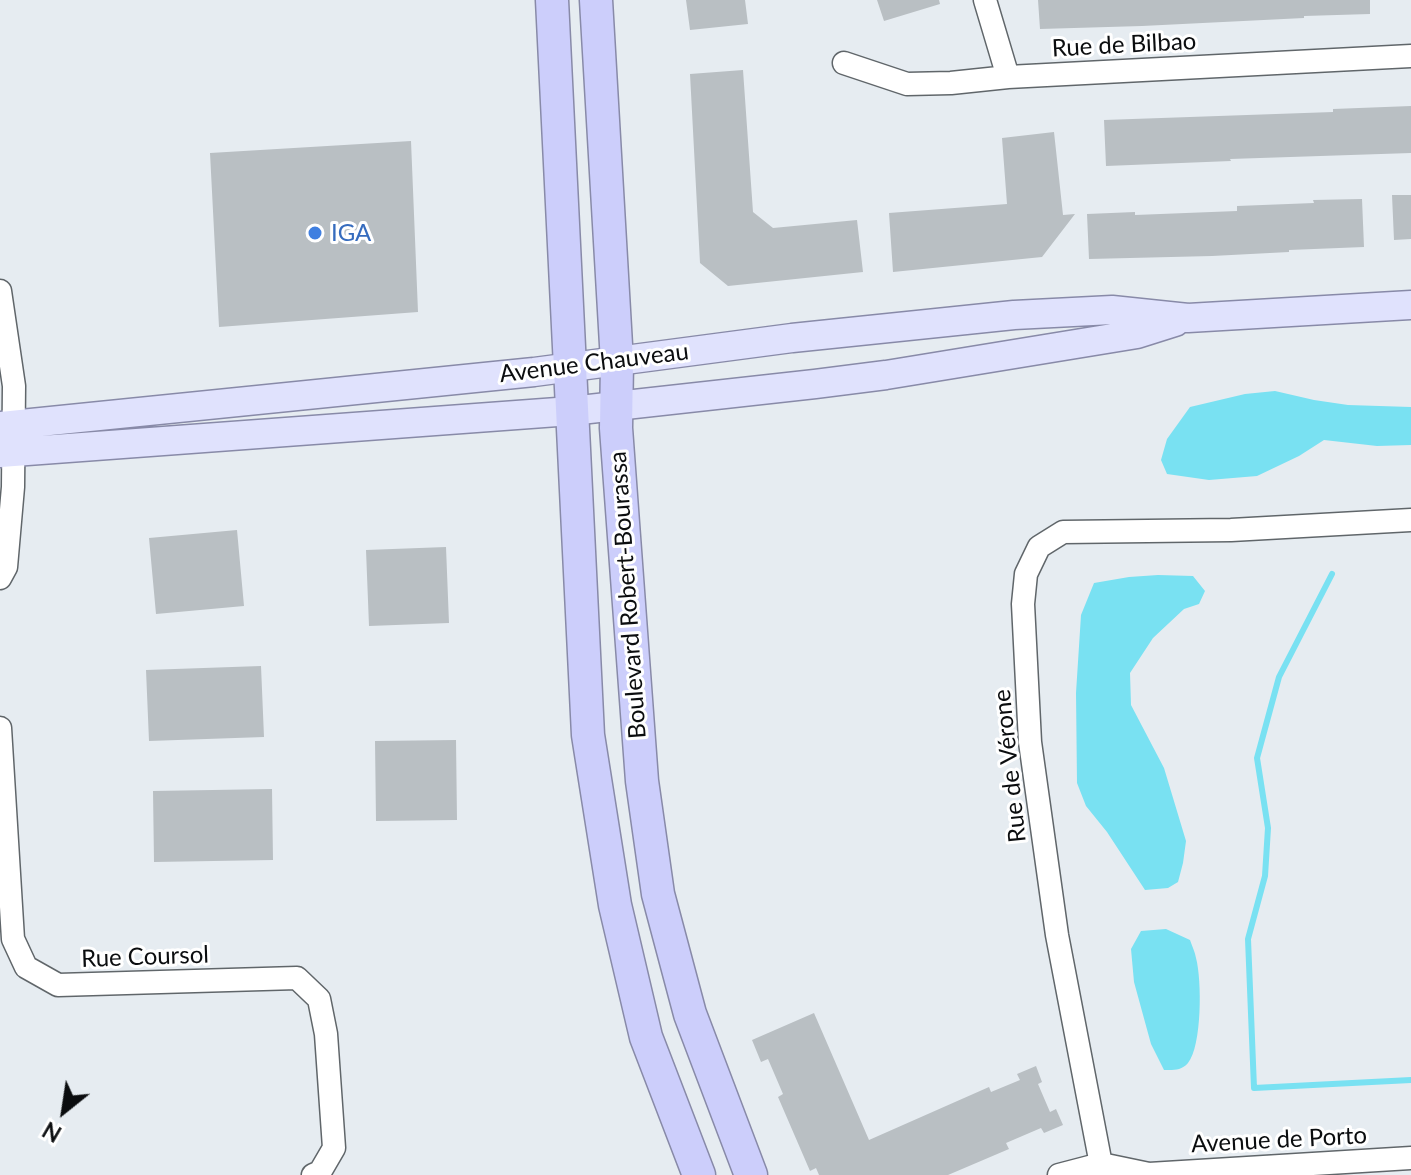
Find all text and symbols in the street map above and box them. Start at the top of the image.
street label: Rue de Bilbao [1051,27,1197,63]
place label: IGA [331,219,371,247]
marker: IGA [306,224,324,242]
street label: Avenue Chauveau [498,337,690,389]
street label: Boulevard Robert-Bourassa [604,450,652,740]
street label: Rue de Vérone [988,688,1032,844]
street label: Rue Coursol [81,940,209,974]
north arrow [24,1071,104,1151]
text: N [38,1116,66,1148]
street label: Avenue de Porto [1190,1121,1368,1159]

